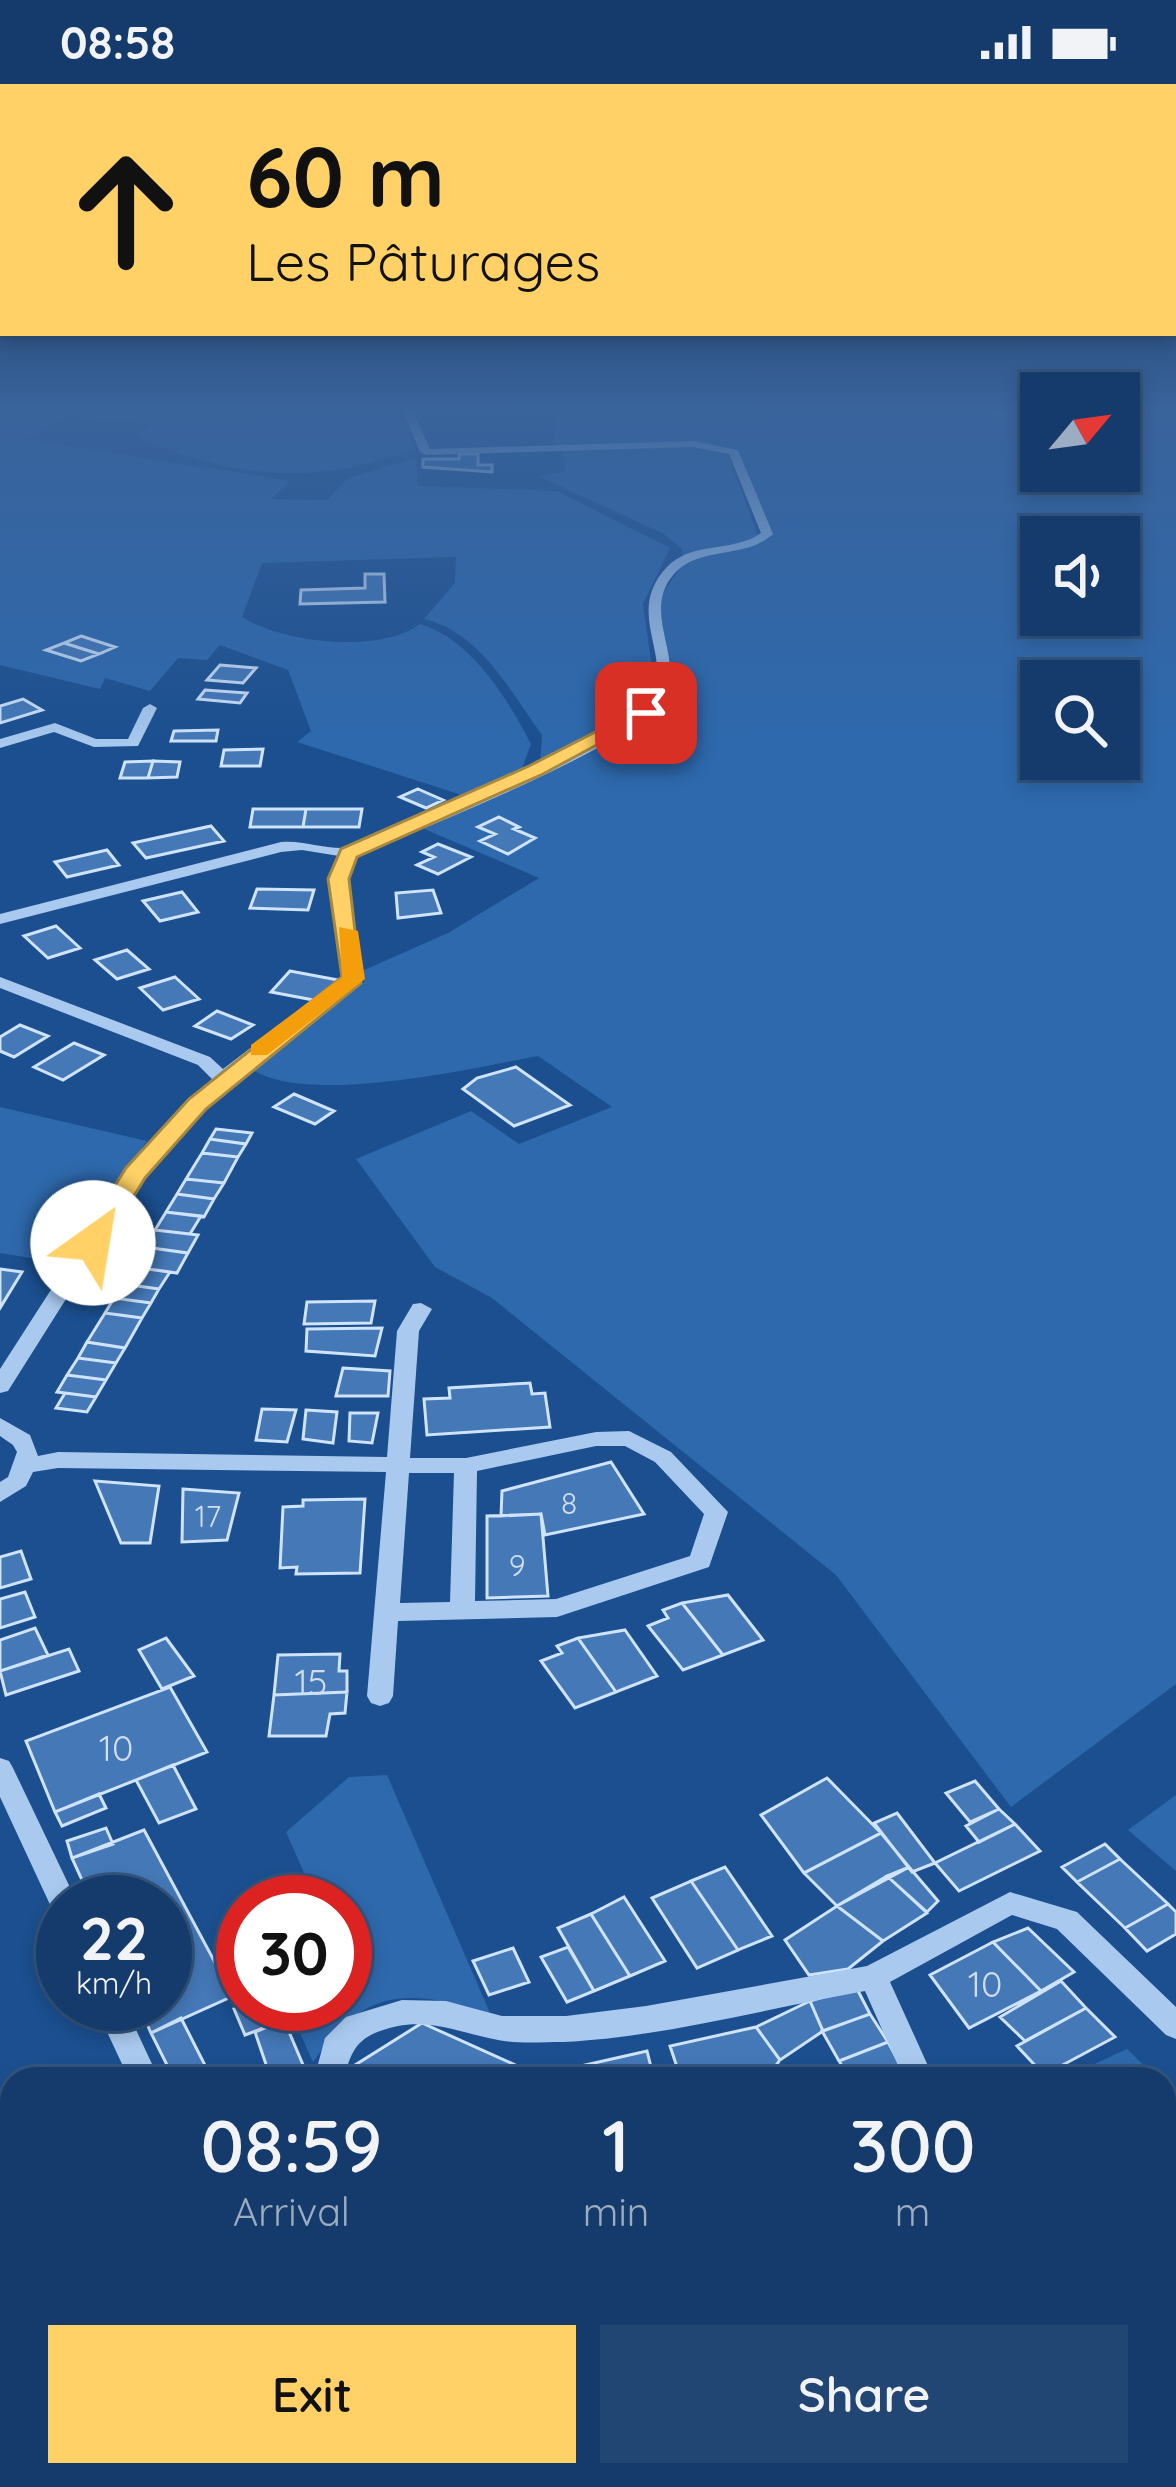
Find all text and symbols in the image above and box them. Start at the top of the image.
text: 08:58 [60,14,175,70]
text: 60 m [246,123,445,228]
icon: ahead [48,132,204,288]
text: Les Pâturages [246,227,600,295]
north arrow [1020,372,1140,492]
map controls [1020,372,1140,780]
button: sound [1020,516,1140,636]
button: search [1020,660,1140,780]
pin [595,662,697,764]
icon: arrive [613,680,679,746]
position arrow [30,1180,156,1306]
house number: 8 [561,1484,577,1522]
house number: 17 [195,1497,221,1535]
house number: 9 [509,1546,525,1584]
house number: 15 [295,1659,327,1704]
house number: 10 [99,1725,133,1770]
speed limit sign: 30 [216,1875,372,2031]
text: 22 [80,1900,148,1975]
house number: 10 [968,1961,1002,2006]
text: km/h [76,1964,152,2002]
text: 08:59 [200,2100,382,2190]
text: 1 [602,2100,630,2190]
text: 300 [850,2100,976,2190]
text: Arrival [233,2187,350,2236]
text: min [583,2187,649,2236]
text: m [895,2187,930,2236]
button: Exit [48,2325,576,2463]
button: Share [600,2325,1128,2463]

